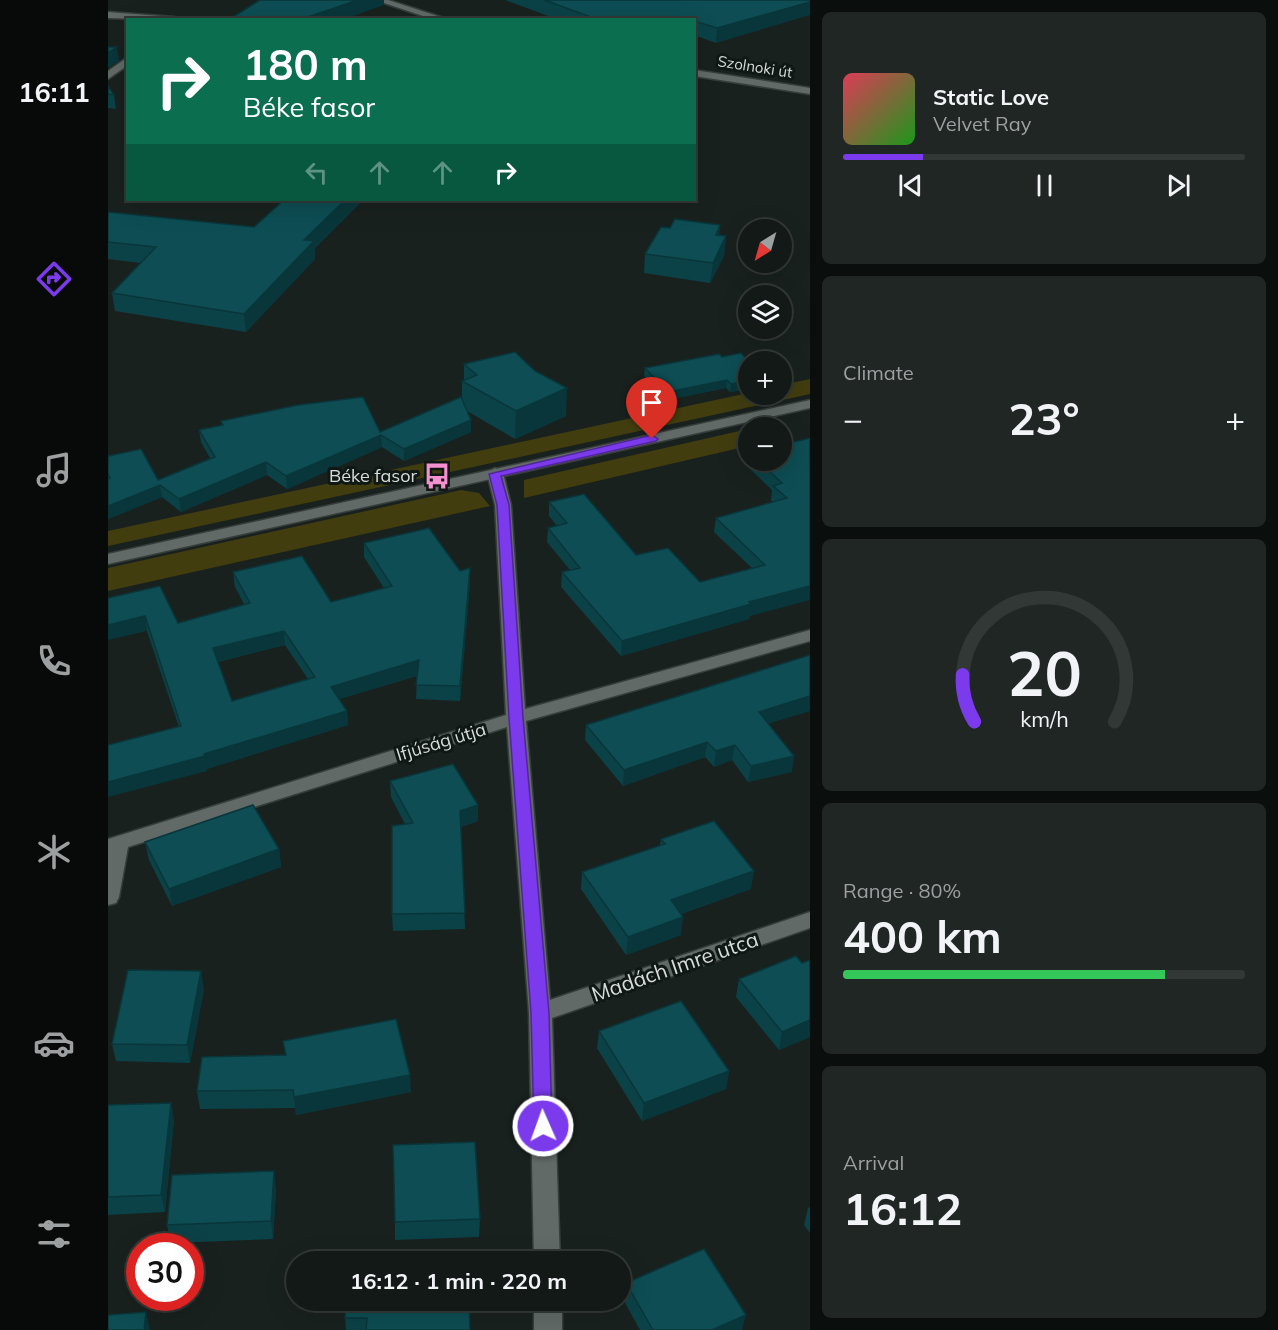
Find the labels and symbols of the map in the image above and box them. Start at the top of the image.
street label: Szolnoki út [716,51,794,82]
north arrow [738,219,792,273]
pin [626,377,677,439]
bus stop icon: Béke fasor [422,461,452,491]
place label: Béke fasor [329,464,417,487]
street label: Ifjúság útja [393,717,488,766]
street label: Madách Imre utca [588,925,761,1007]
position arrow [511,1094,575,1158]
speed limit sign: 30 [126,1233,204,1311]

